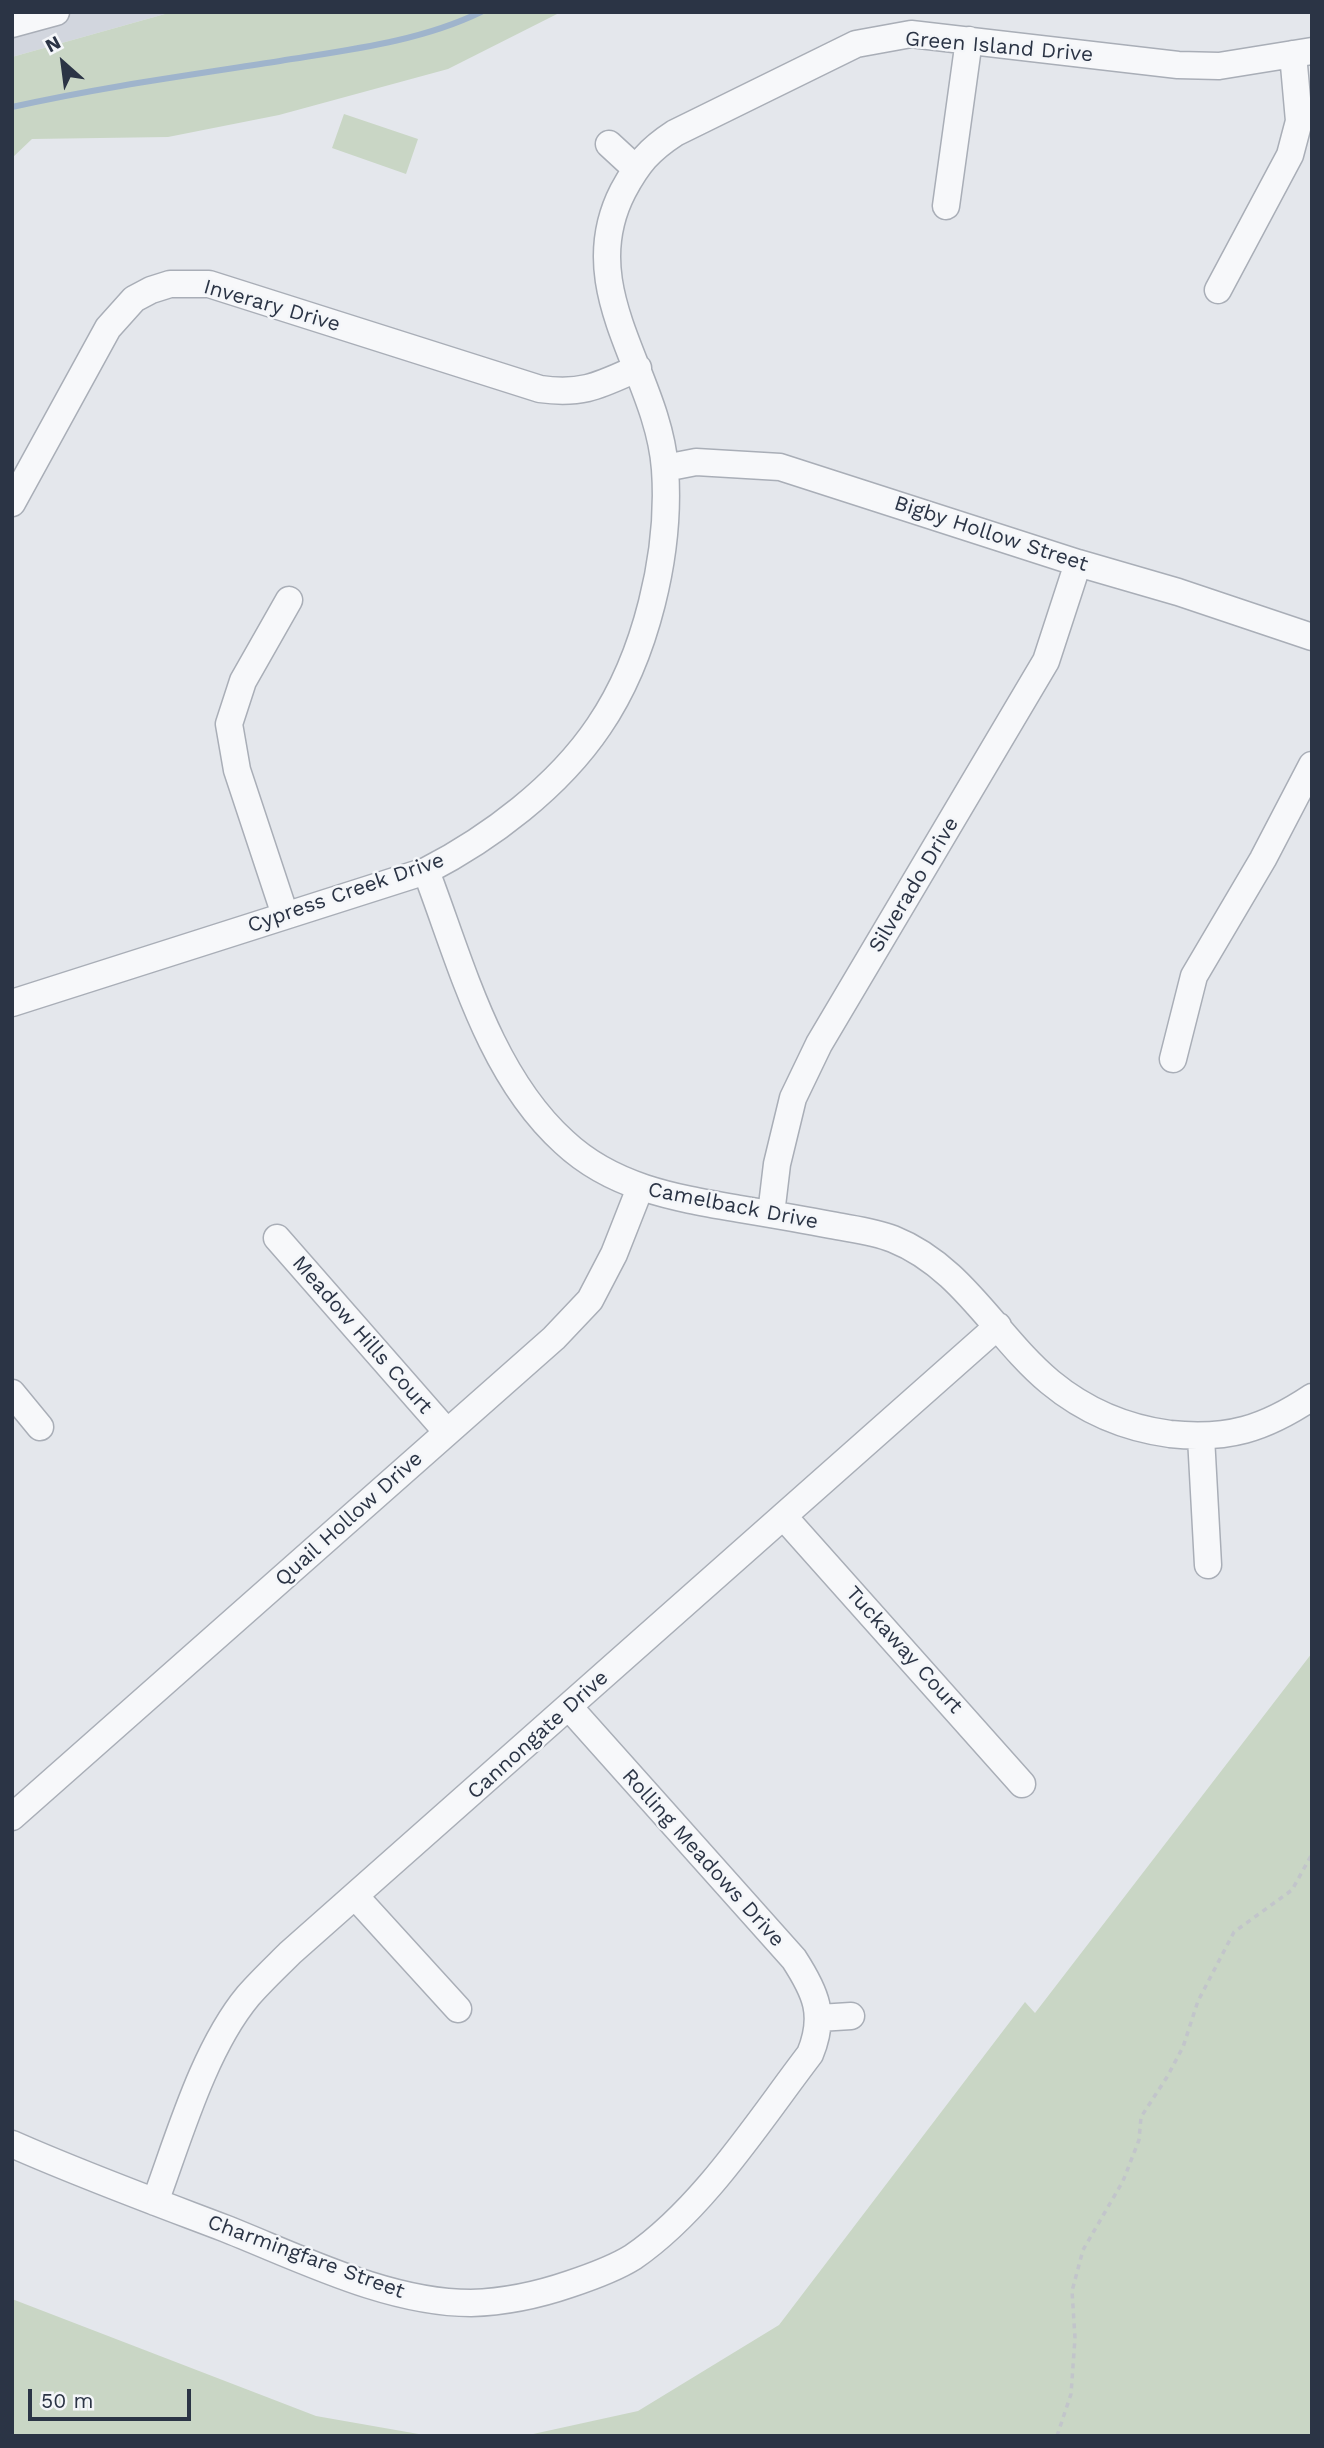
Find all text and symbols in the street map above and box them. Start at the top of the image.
street label: Green Island Drive [904,26,1094,68]
north arrow [28,28,98,98]
text: N [41,31,65,57]
street label: Inverary Drive [201,274,343,338]
street label: Bigby Hollow Street [891,491,1091,577]
street label: Silverado Drive [864,813,964,957]
street label: Cypress Creek Drive [244,848,448,938]
street label: Camelback Drive [646,1177,820,1235]
street label: Meadow Hills Court [287,1251,437,1419]
street label: Quail Hollow Drive [270,1446,428,1592]
street label: Tuckaway Court [840,1581,968,1719]
street label: Cannongate Drive [462,1665,614,1805]
street label: Rolling Meadows Drive [616,1764,790,1952]
street label: Charmingfare Street [204,2210,408,2304]
scale bar [32,2374,194,2418]
text: 50 m [41,2388,93,2413]

